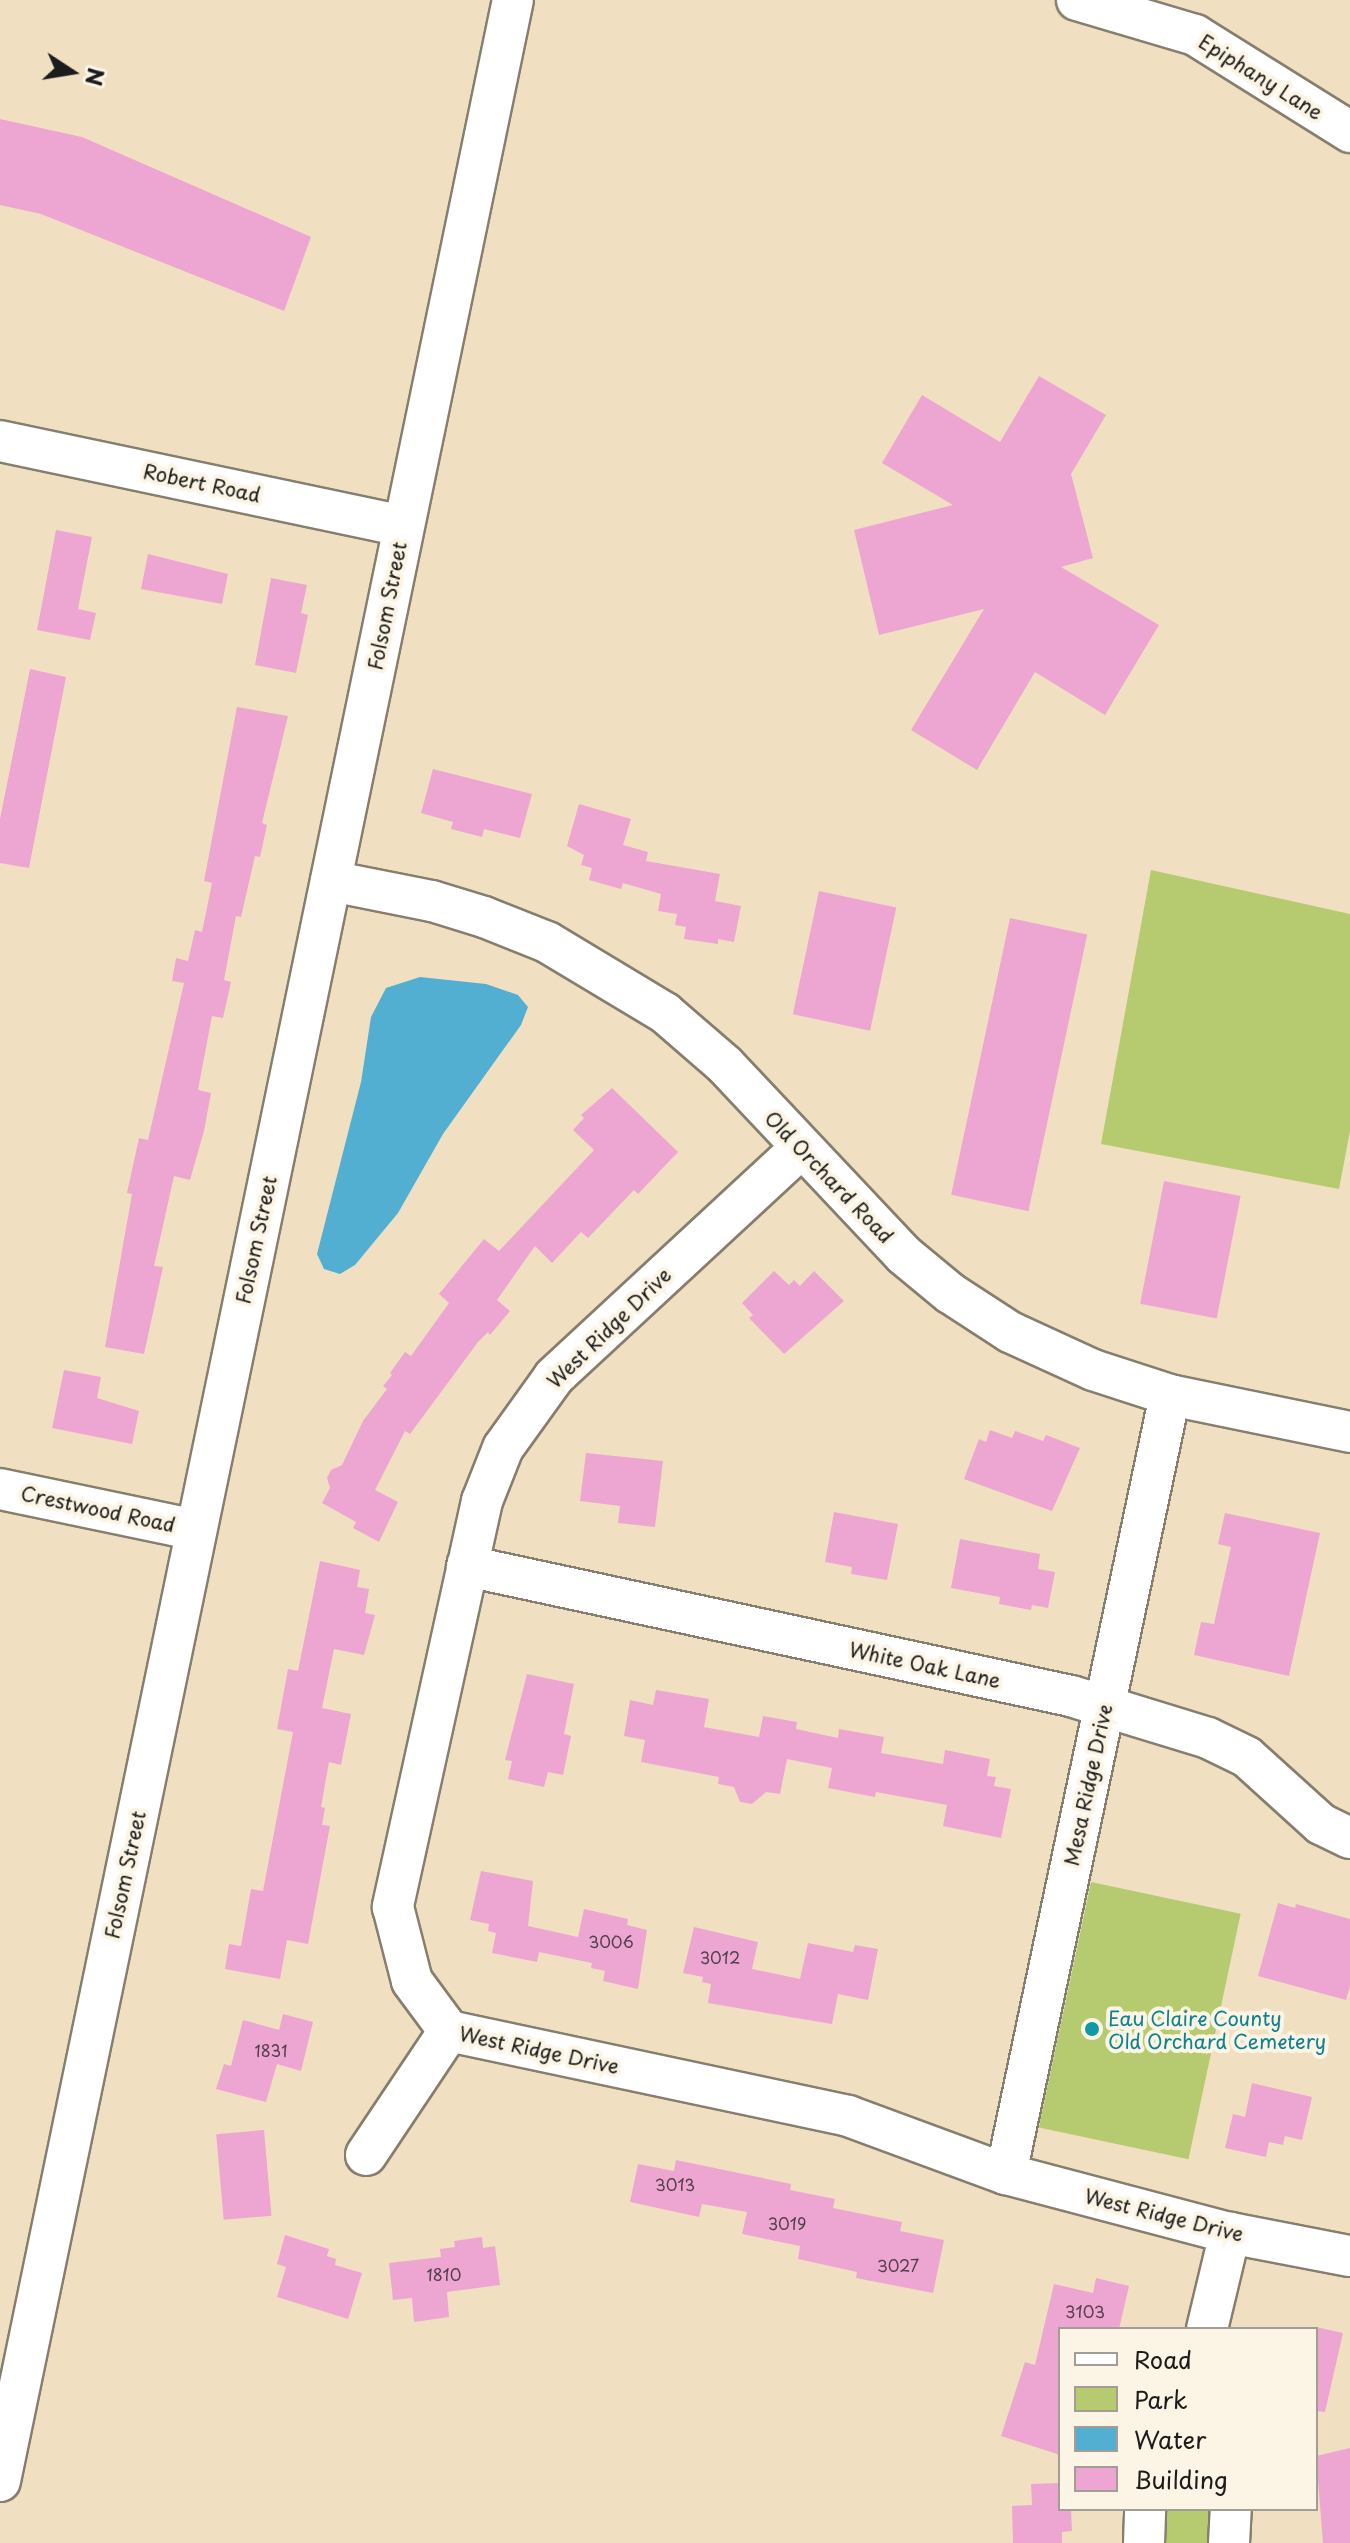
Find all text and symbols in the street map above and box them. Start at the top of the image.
street label: Epiphany Lane [1195,29,1327,125]
north arrow [32,32,112,112]
text: N [78,65,114,89]
street label: Robert Road [141,459,263,507]
street label: Folsom Street [363,539,411,673]
street label: Old Orchard Road [760,1106,898,1248]
street label: Folsom Street [231,1173,281,1307]
street label: West Ridge Drive [542,1262,676,1394]
street label: Crestwood Road [18,1481,178,1537]
street label: White Oak Lane [846,1637,1004,1693]
street label: Mesa Ridge Drive [1059,1700,1117,1870]
street label: Folsom Street [100,1808,150,1942]
house number: 3006 [588,1931,634,1951]
house number: 3012 [700,1947,740,1967]
place label: Eau Claire County Old Orchard Cemetery [1108,2006,1328,2053]
marker: Eau Claire County Old Orchard Cemetery [1083,2020,1101,2038]
street label: West Ridge Drive [456,2021,622,2079]
house number: 1831 [255,2040,287,2060]
house number: 3013 [655,2174,695,2194]
street label: West Ridge Drive [1082,2184,1246,2246]
house number: 3019 [768,2213,806,2233]
house number: 3027 [877,2255,919,2275]
house number: 1810 [427,2264,461,2284]
house number: 3103 [1065,2301,1105,2321]
legend [1058,2327,1318,2511]
text: Road [1134,2341,1192,2377]
text: Park [1134,2381,1188,2417]
text: Water [1134,2421,1206,2457]
text: Building [1134,2461,1228,2497]

